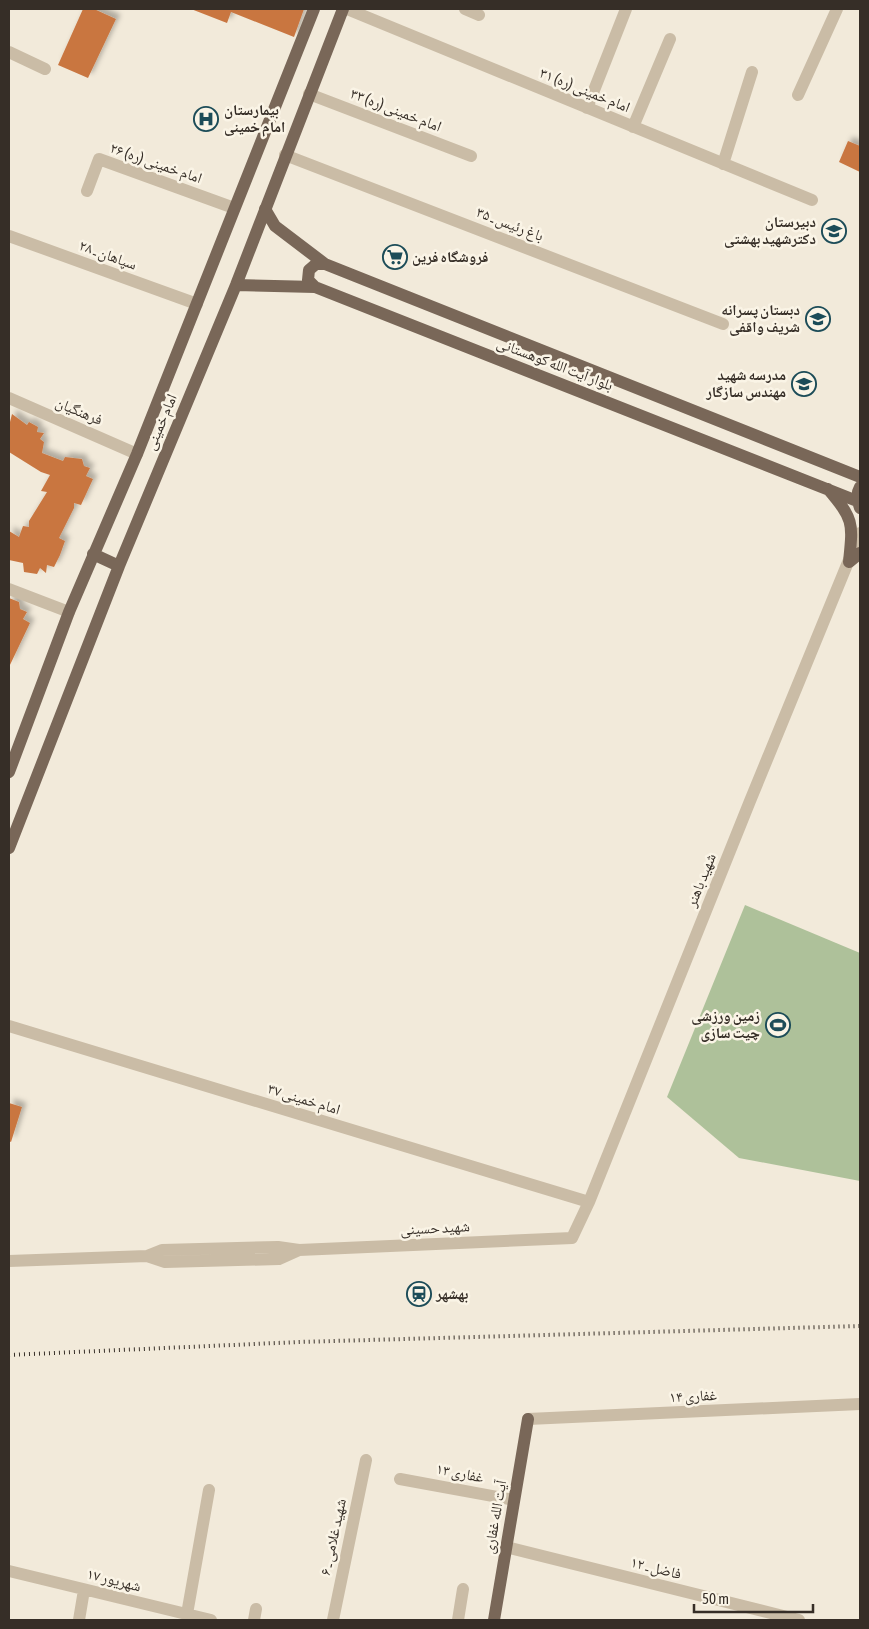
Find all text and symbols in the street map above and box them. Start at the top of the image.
street label: امام خمینی (ره) ۳۱ [537,64,633,117]
street label: امام خمینی (ره) ۳۳ [348,84,444,137]
place label: بیمارستان امام خمینی [224,101,285,137]
hospital icon: بیمارستان امام خمینی [193,106,219,132]
street label: امام خمینی (ره) ۲۶ [107,139,204,188]
street label: باغ رئیس ـ ۳۵ [474,203,546,246]
place label: دبیرستان دکترشهید بهشتی [724,213,816,248]
school or university icon: دبیرستان دکترشهید بهشتی [821,218,847,244]
street label: سپاهان ـ ۲۸ [76,236,139,275]
supermarket icon: فروشگاه فرین [382,244,408,270]
place label: فروشگاه فرین [412,248,489,266]
place label: دبستان پسرانه شریف واقفی [721,301,800,336]
school or university icon: دبستان پسرانه شریف واقفی [805,306,831,332]
street label: بلوار آیت الله کوهستانی [494,334,616,395]
place label: مدرسه شهید مهندس سازگار [705,366,786,401]
school or university icon: مدرسه شهید مهندس سازگار [791,371,817,397]
street label: امام خمینی [141,391,182,453]
street label: فرهنگیان [52,393,105,430]
street label: شهید باهنر [682,850,720,910]
place label: زمین ورزشی چیت سازی [691,1007,760,1042]
sports icon: زمین ورزشی چیت سازی [765,1012,791,1038]
street label: امام خمینی ۳۷ [265,1079,342,1120]
street label: شهید حسینی [400,1217,470,1240]
station icon: بهشهر [406,1281,432,1307]
place label: بهشهر [435,1285,468,1303]
street label: غفاری ۱۴ [669,1386,718,1407]
street label: غفاری ۱۳ [435,1460,486,1487]
street label: آیت الله غفاری [480,1478,512,1555]
street label: شهید غلامی ـ ۶ [316,1497,351,1577]
street label: فاضل ـ ۱۲ [629,1553,683,1584]
street label: ۱۷ شهریور [85,1565,143,1595]
scale bar [694,1582,813,1614]
text: 50 m [702,1590,729,1607]

